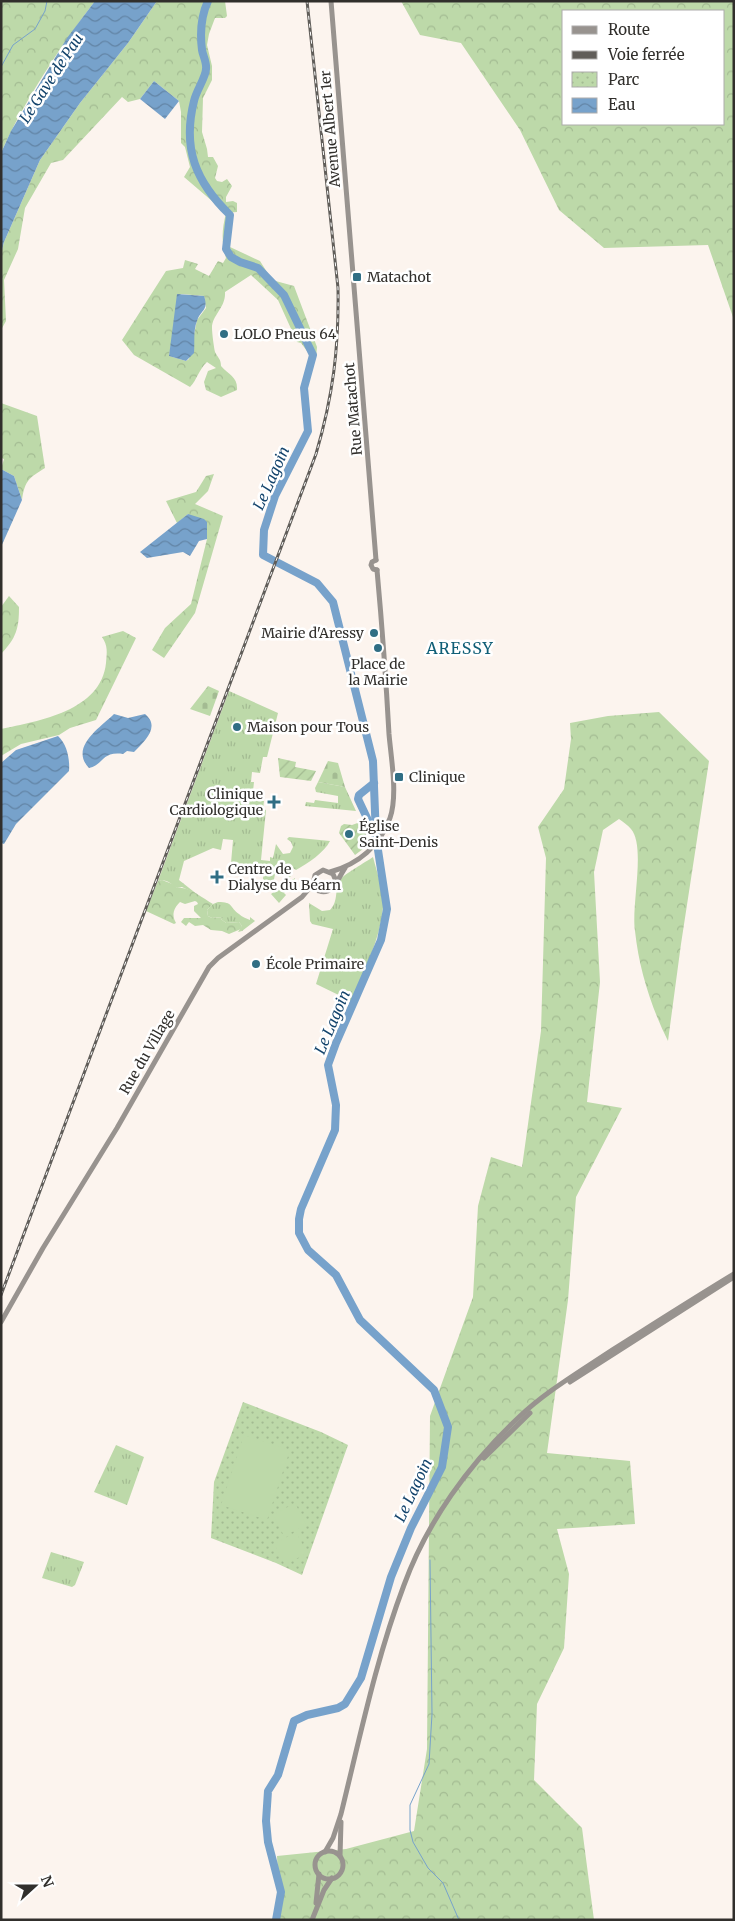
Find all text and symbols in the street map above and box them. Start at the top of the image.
legend [562,10,725,125]
text: Route [608,20,650,39]
water label: Le Gave de Pau [15,29,87,126]
text: Voie ferrée [607,45,685,64]
street label: Avenue Albert 1er [316,70,344,189]
text: Parc [608,70,640,89]
text: Eau [608,95,635,114]
place label: Matachot [367,268,432,286]
marker: Matachot [351,271,363,283]
place label: LOLO Pneus 64 [234,325,337,343]
marker: LOLO Pneus 64 [218,328,230,340]
street label: Rue Matachot [340,361,366,456]
water label: Le Lagoin [249,443,293,513]
place label: Mairie d'Aressy [261,624,365,642]
marker: Mairie d'Aressy [368,627,380,639]
district label: ARESSY [425,638,494,658]
marker: Place de la Mairie [372,642,384,654]
place label: Place de la Mairie [348,655,408,689]
place label: Maison pour Tous [247,718,369,736]
marker: Maison pour Tous [231,721,243,733]
place label: Clinique [409,768,465,786]
marker: Clinique [393,771,405,783]
place label: Clinique Cardiologique [169,785,263,819]
marker: Clinique Cardiologique [267,795,281,809]
place label: Église Saint-Denis [359,817,438,851]
marker: Église Saint-Denis [343,828,355,840]
place label: Centre de Dialyse du Béarn [228,860,341,894]
marker: Centre de Dialyse du Béarn [210,870,224,884]
place label: École Primaire [266,955,364,973]
marker: École Primaire [250,958,262,970]
water label: Le Lagoin [310,987,354,1057]
street label: Rue du Village [115,1006,179,1098]
water label: Le Lagoin [390,1455,436,1525]
north arrow [10,1861,60,1911]
text: N [37,1873,58,1890]

